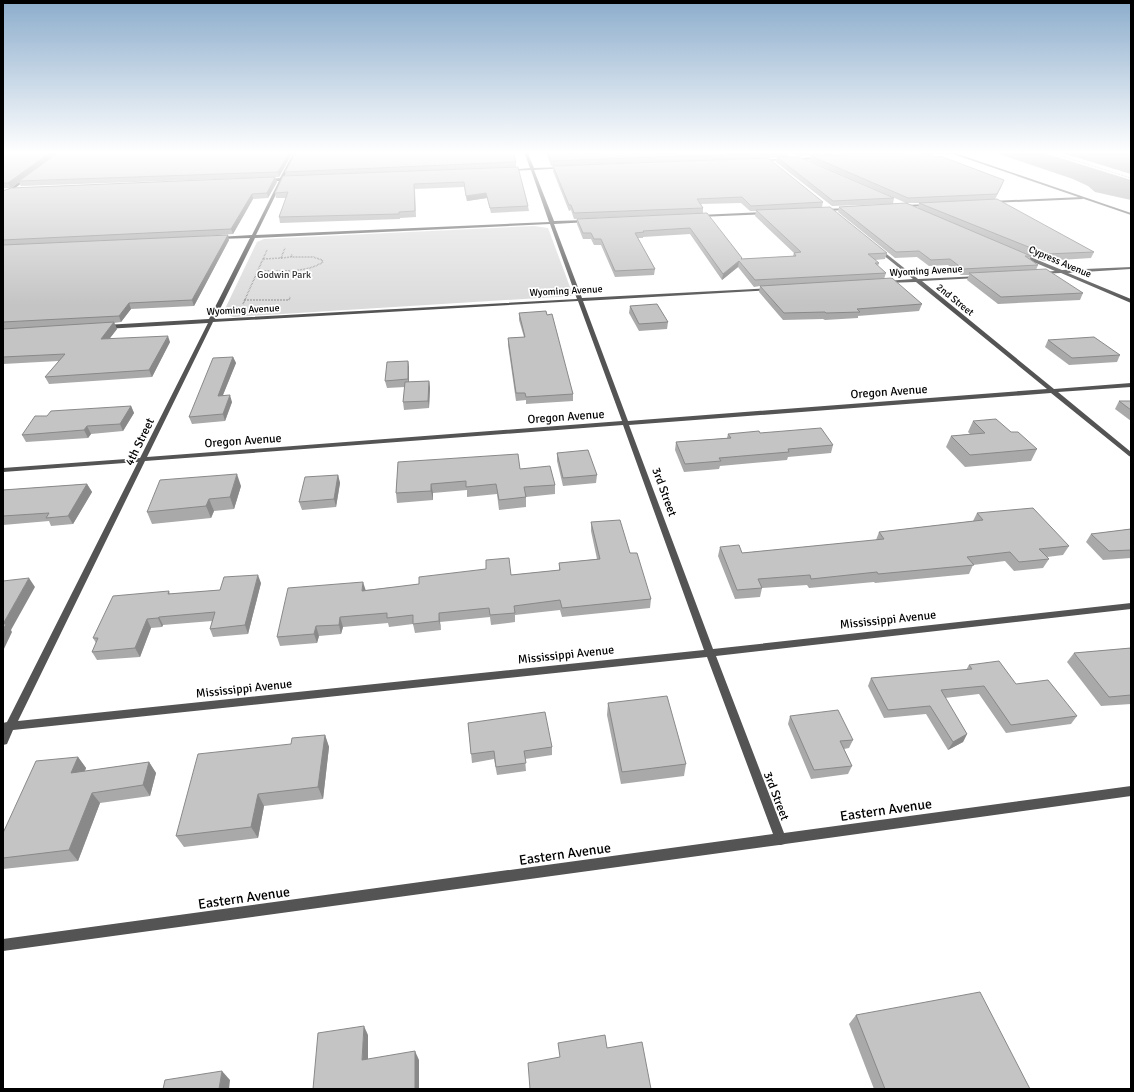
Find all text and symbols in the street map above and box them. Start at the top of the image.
street label: Cypress Avenue [1027,243,1093,281]
street label: Wyoming Avenue [889,263,963,279]
park label: Godwin Park [257,269,311,281]
street label: 2nd Street [934,281,976,319]
street label: Wyoming Avenue [529,283,603,299]
street label: Wyoming Avenue [206,302,280,318]
street label: Oregon Avenue [850,382,928,402]
street label: Oregon Avenue [527,407,605,427]
street label: 4th Street [122,416,158,468]
street label: Oregon Avenue [204,431,282,451]
street label: 3rd Street [648,465,680,519]
street label: Mississippi Avenue [839,607,937,633]
street label: Mississippi Avenue [517,642,615,668]
street label: Mississippi Avenue [195,676,293,702]
street label: 3rd Street [760,769,792,823]
street label: Eastern Avenue [839,795,933,825]
street label: Eastern Avenue [518,839,612,869]
street label: Eastern Avenue [197,883,291,913]

